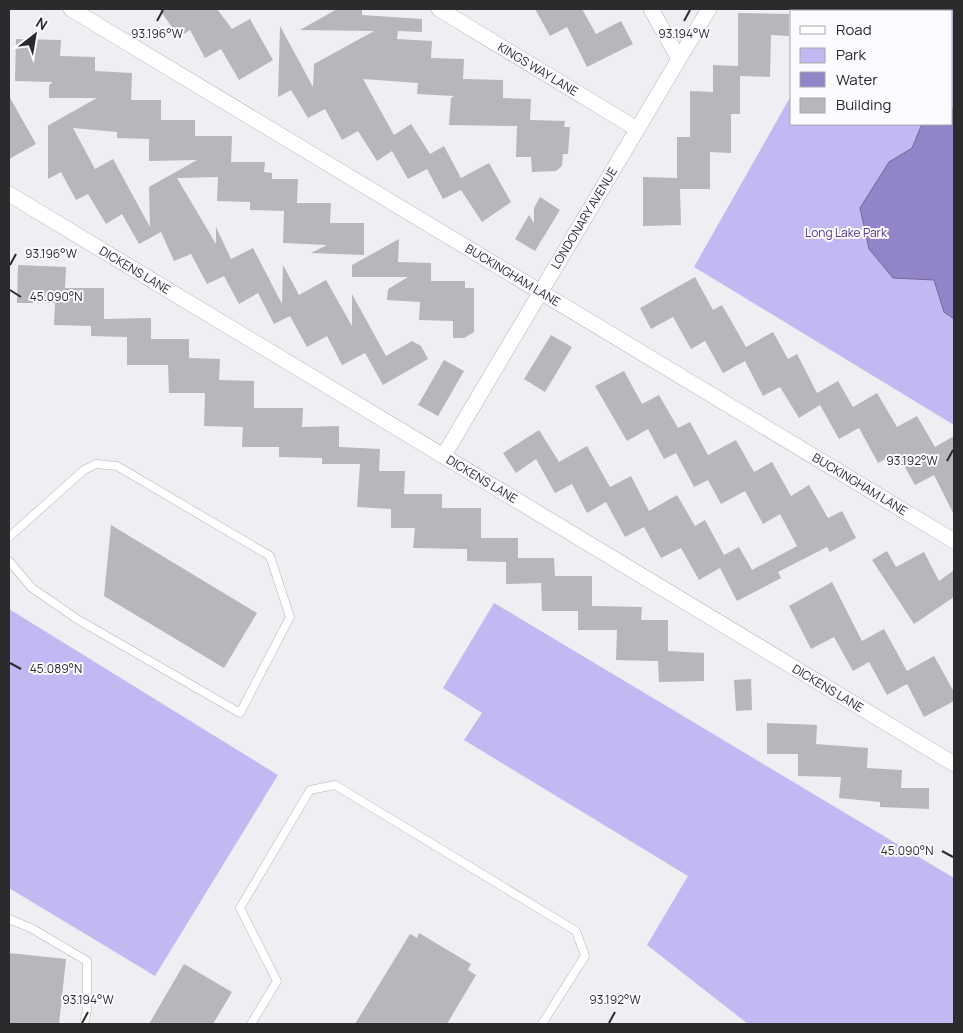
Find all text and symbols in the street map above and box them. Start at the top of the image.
north arrow [10,10,60,60]
legend [790,10,953,125]
text: N [33,13,51,34]
text: Road [836,19,872,40]
text: 93.196°W [131,25,184,42]
text: 93.194°W [658,25,711,42]
street label: KINGS WAY LANE [495,38,582,100]
text: Park [836,44,866,65]
text: Water [836,69,878,90]
text: Building [836,94,891,115]
street label: LONDONARY AVENUE [547,164,621,272]
park label: Long Lake Park [805,224,888,241]
street label: BUCKINGHAM LANE [462,240,564,310]
street label: DICKENS LANE [96,242,174,298]
text: 93.196°W [25,245,78,262]
text: 45.090°N [30,288,82,305]
street label: BUCKINGHAM LANE [809,449,911,519]
street label: DICKENS LANE [443,451,521,507]
text: 93.192°W [886,452,938,469]
text: 45.089°N [30,660,82,677]
street label: DICKENS LANE [789,660,867,716]
text: 45.090°N [881,842,933,859]
text: 93.194°W [62,991,115,1008]
text: 93.192°W [589,991,641,1008]

